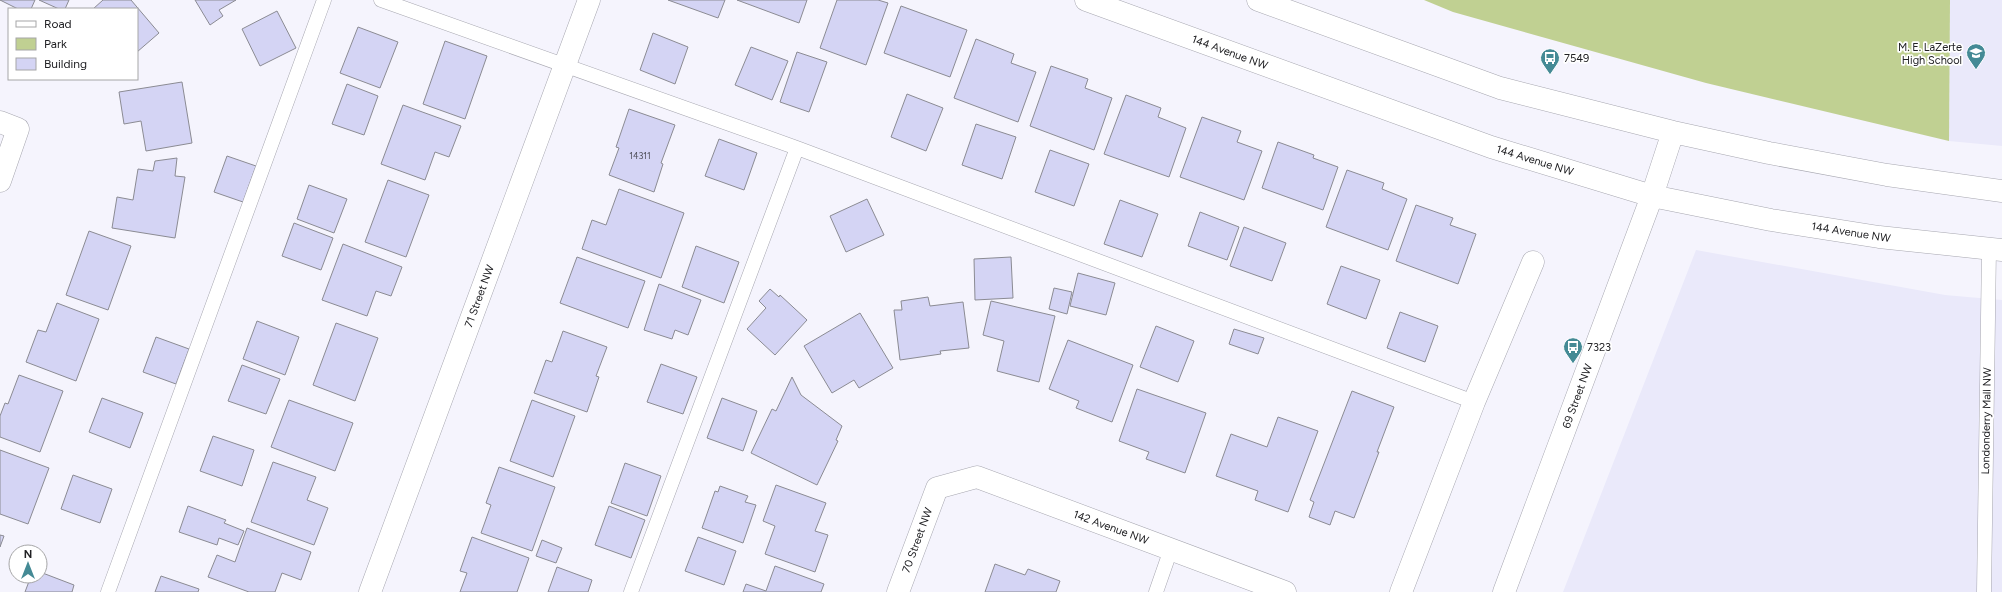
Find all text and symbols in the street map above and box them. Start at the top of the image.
legend [8,8,138,80]
text: Road [44,17,72,31]
street label: 144 Avenue NW [1190,33,1270,72]
text: Park [44,37,67,51]
place label: M. E. LaZerte High School [1898,41,1962,67]
school or university icon: M. E. LaZerte High School [1965,42,1987,70]
bus stop icon: 7549 [1539,47,1561,75]
place label: 7549 [1564,52,1589,65]
text: Building [44,57,87,71]
street label: 144 Avenue NW [1495,143,1575,179]
house number: 14311 [629,150,651,161]
street label: 144 Avenue NW [1810,220,1892,245]
street label: 71 Street NW [462,263,497,329]
bus stop icon: 7323 [1562,336,1584,364]
place label: 7323 [1587,341,1611,354]
street label: 69 Street NW [1560,362,1595,430]
street label: Londonderry Mall NW [1979,367,1994,475]
street label: 70 Street NW [900,505,935,574]
street label: 142 Avenue NW [1071,508,1151,547]
north arrow [8,544,48,584]
text: N [24,548,32,561]

